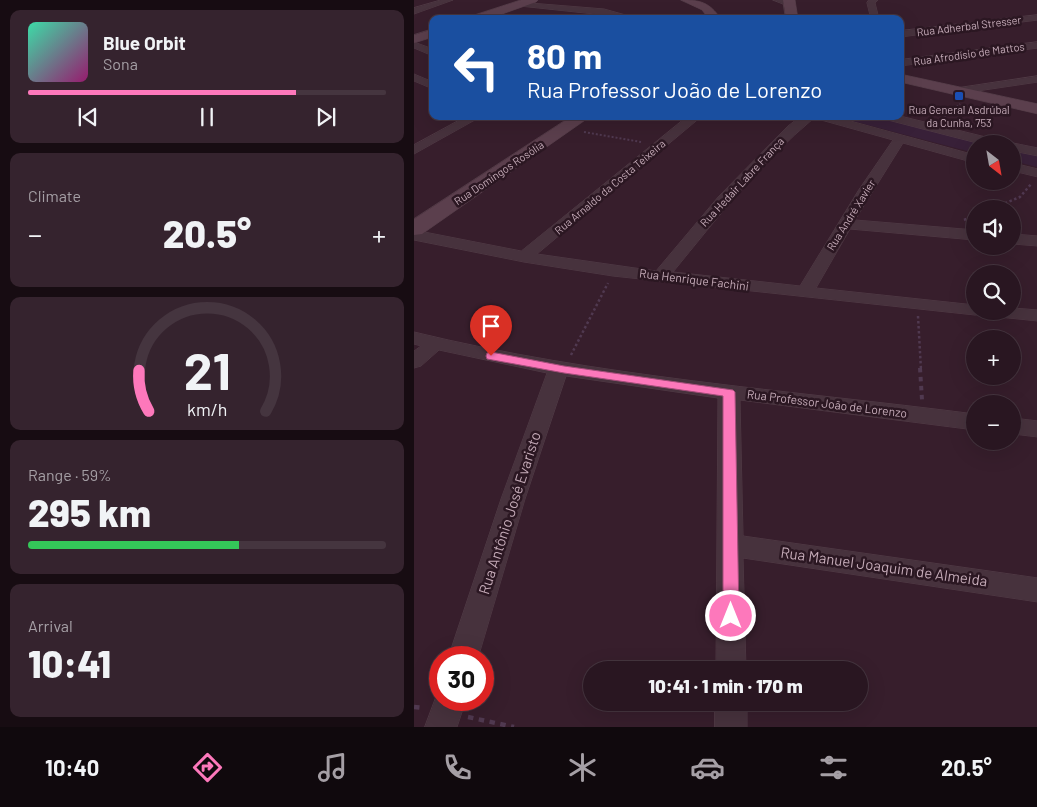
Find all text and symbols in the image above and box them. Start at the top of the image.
street label: Rua Adherbal Stresser [916,13,1022,38]
text: Blue Orbit [103,31,186,54]
text: 80 m [527,34,602,76]
icon: left [444,35,509,100]
street label: Rua Afrodísio de Mattos [913,39,1025,68]
text: Sona [103,54,138,73]
text: Rua Professor João de Lorenzo [527,76,822,102]
marker: Rua General Asdrúbal da Cunha, 753 [953,90,965,102]
icon: previous [74,103,102,131]
icon: pause [193,103,221,131]
icon: next [312,103,340,131]
place label: Rua General Asdrúbal da Cunha, 753 [908,103,1010,129]
street label: Rua Hedair Labre França [697,134,786,229]
north arrow [966,135,1022,190]
map controls [966,135,1021,450]
street label: Rua Arnaldo da Costa Teixeira [552,136,668,237]
street label: Rua Domingos Rosólia [451,138,546,207]
street label: Rua André Xavier [824,177,878,252]
text: Climate [28,186,81,205]
button: sound [966,200,1021,255]
text: 20.5° [163,210,251,256]
text: − [28,217,42,251]
text: + [372,217,386,251]
street label: Rua Henrique Fachini [639,265,750,293]
button: search [966,265,1021,320]
pin [470,305,512,356]
icon: arrive [477,312,505,340]
button: + [966,330,1021,385]
text: 21 [183,338,231,400]
street label: Rua Professor João de Lorenzo [746,386,908,420]
button: − [966,395,1021,450]
text: km/h [187,398,227,420]
street label: Rua Antônio José Evaristo [474,429,544,596]
text: Range · 59% [28,465,112,484]
text: 295 km [28,489,151,535]
street label: Rua Manuel Joaquim de Almeida [780,543,989,589]
position arrow [704,589,756,641]
text: Arrival [28,616,73,635]
text: 10:41 [28,640,111,686]
speed limit sign: 30 [429,646,494,711]
text: 10:41 · 1 min · 170 m [648,674,803,697]
icon: directions [190,750,225,785]
icon: music [315,750,350,785]
icon: phone [440,750,475,785]
icon: climate [565,750,600,785]
icon: car [690,750,725,785]
icon: filters [816,750,851,785]
text: 10:40 [45,754,99,780]
text: 20.5° [941,754,992,780]

